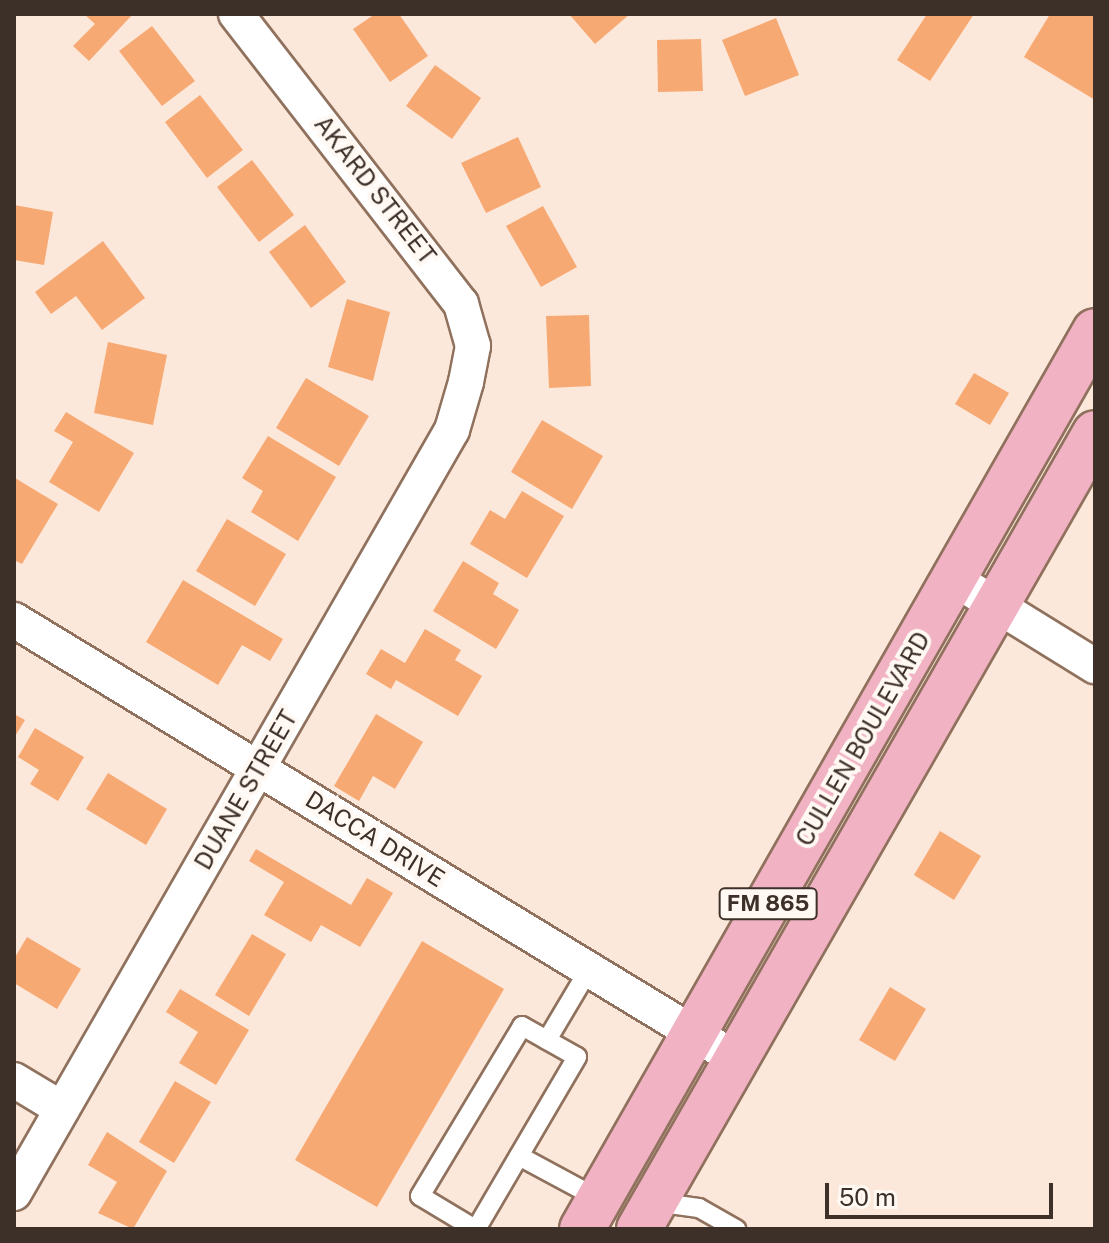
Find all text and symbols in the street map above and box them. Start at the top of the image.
street label: AKARD STREET [308,110,442,270]
street label: CULLEN BOULEVARD [790,627,936,851]
street label: DUANE STREET [189,705,303,875]
street label: DACCA DRIVE [300,785,450,893]
road number: FM 865 [718,886,818,922]
scale bar [829,1167,1057,1217]
text: 50 m [839,1183,896,1211]

